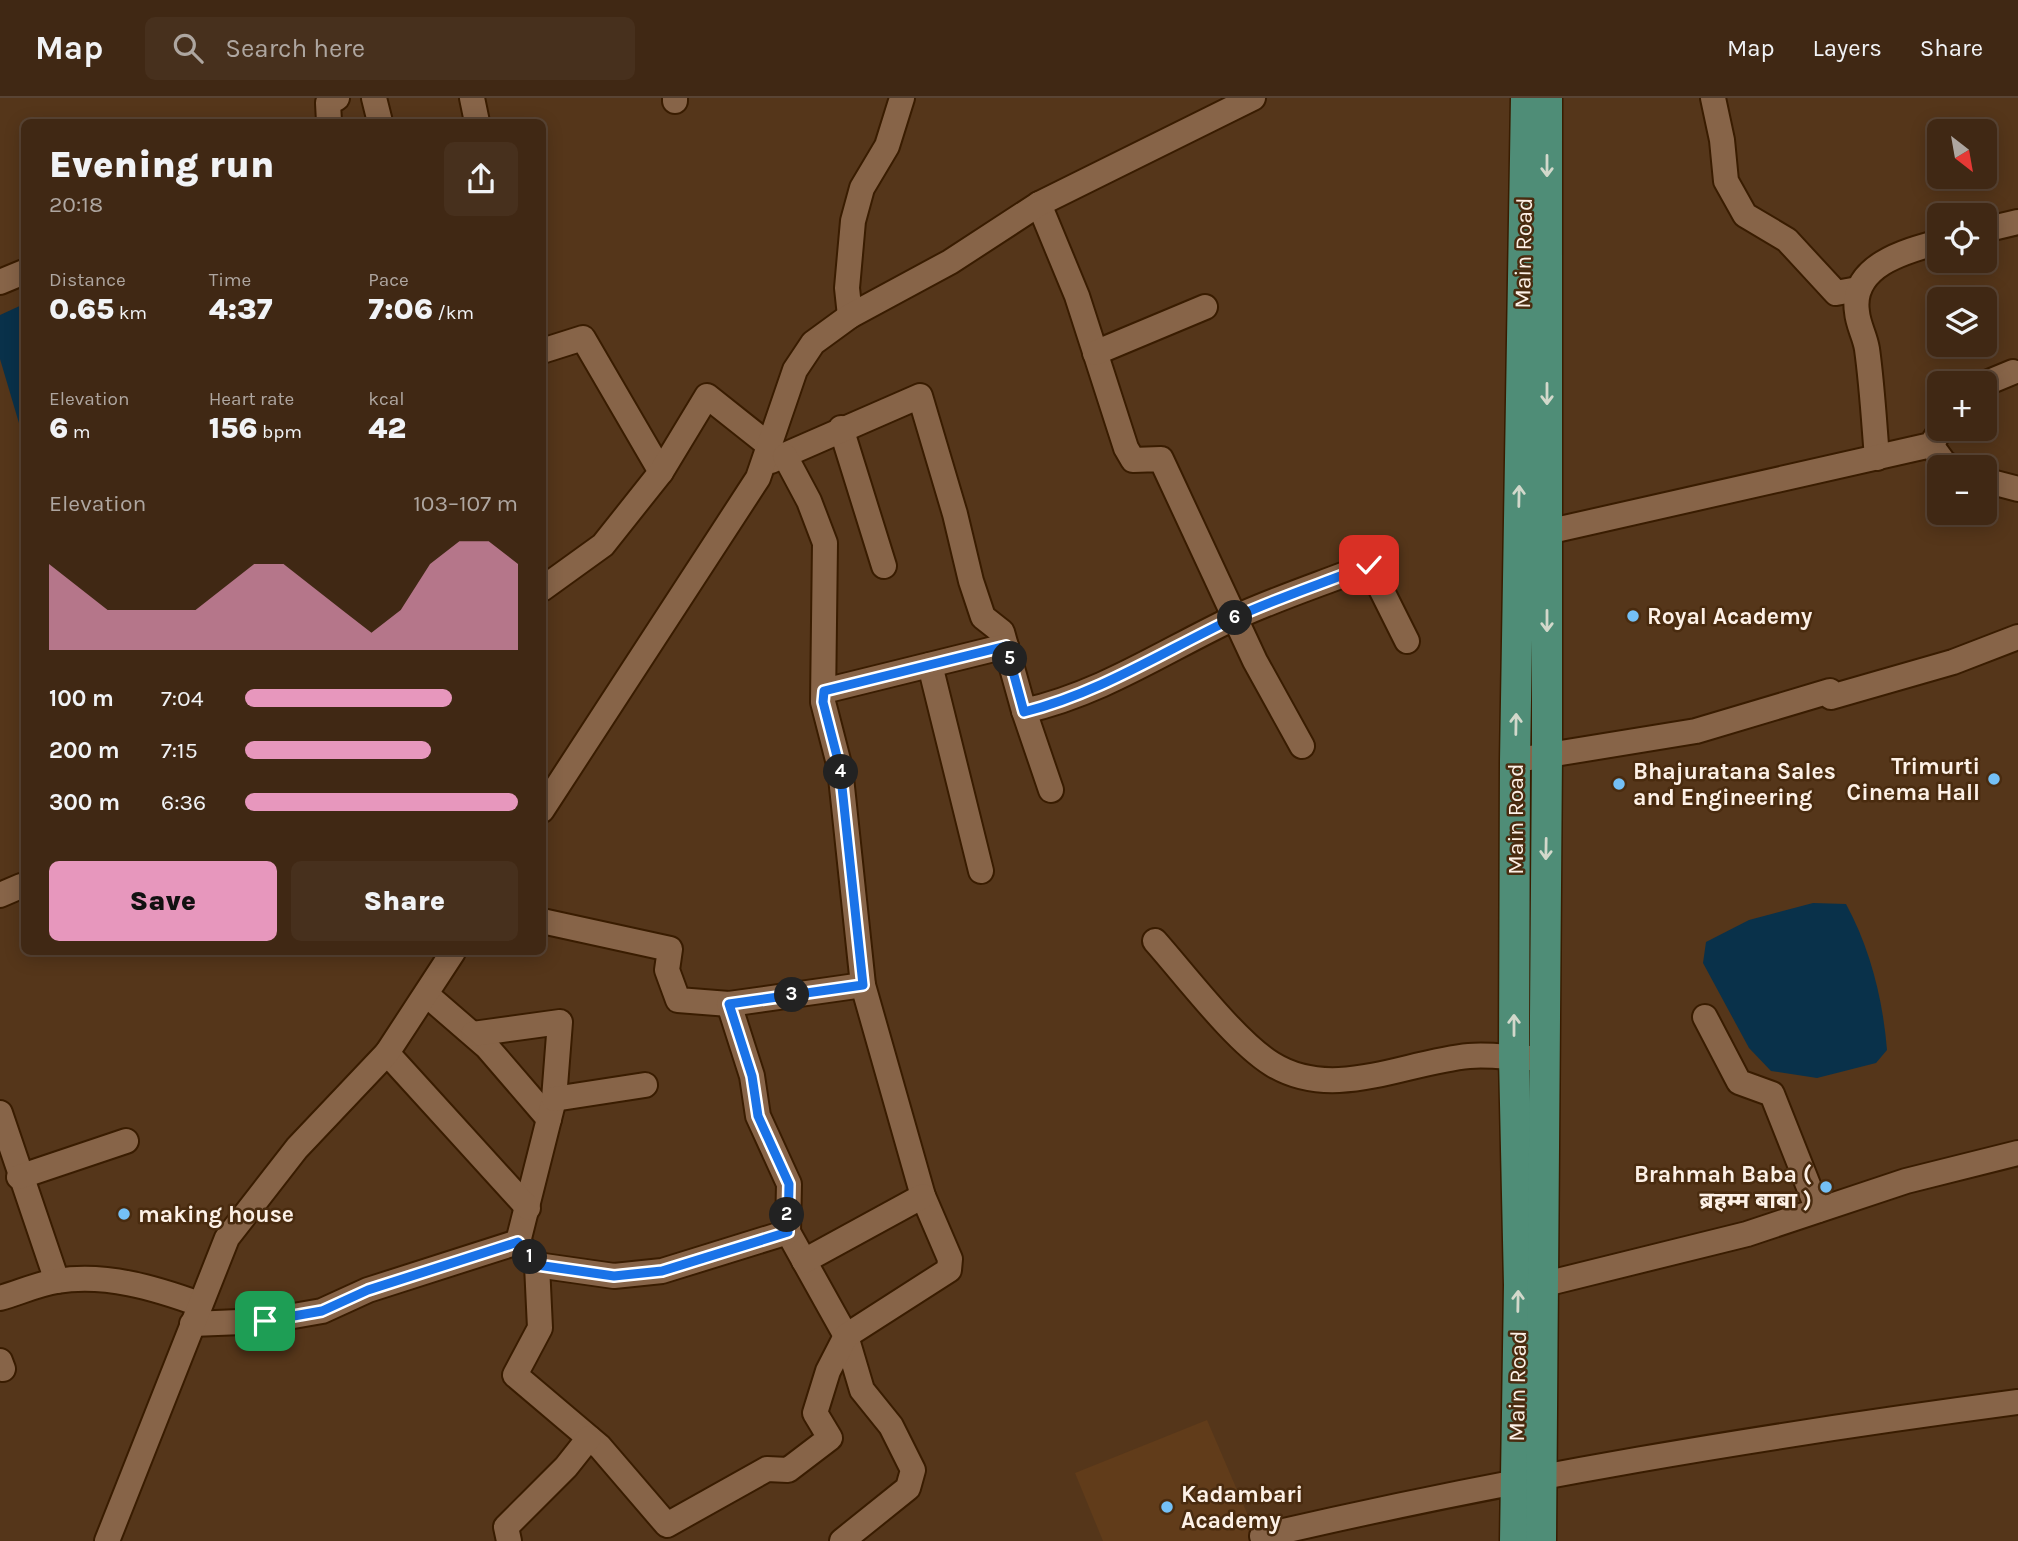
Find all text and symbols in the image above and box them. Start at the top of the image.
search box [145,17,635,80]
text: Map [35,29,103,67]
icon: search [169,29,207,67]
text: Search here [225,33,365,64]
text: Map [1727,34,1775,62]
text: Layers [1813,34,1882,62]
text: Share [1920,34,1983,62]
north arrow [1927,119,1997,189]
map controls [1927,119,1997,525]
text: Evening run [49,142,274,187]
button: share [444,142,518,216]
one-way arrow [1540,154,1554,177]
text: 20:18 [49,191,103,218]
street label: Main Road [1509,197,1538,309]
button: locate [1927,203,1997,273]
text: Distance [49,269,126,291]
text: Time [209,269,251,291]
text: Pace [368,269,409,291]
button: layers [1927,287,1997,357]
text: 0.65 [49,291,114,327]
text: 4:37 [209,291,272,327]
text: 7:06 [368,291,433,327]
text: km [114,302,147,324]
text: /km [433,302,474,324]
button: + [1927,371,1997,441]
one-way arrow [1540,382,1554,405]
text: Elevation [49,388,129,410]
text: Heart rate [209,388,294,410]
text: kcal [368,388,405,410]
text: 6 [49,410,68,446]
text: 156 [209,410,257,446]
text: 42 [368,410,406,446]
text: m [68,421,91,443]
text: bpm [257,421,302,443]
button: − [1927,455,1997,525]
one-way arrow [1512,485,1526,508]
text: Elevation [49,490,146,517]
text: 103–107 m [413,490,518,517]
pin [1339,535,1399,595]
icon: check [1350,546,1388,584]
pin: 6 [1218,601,1252,636]
place label: Royal Academy [1647,603,1813,630]
text: 6 [1229,606,1240,628]
marker: Royal Academy [1625,608,1641,624]
one-way arrow [1540,609,1554,632]
pin: 5 [992,642,1028,676]
text: 5 [1004,647,1015,669]
text: 100 m [49,685,114,712]
text: 7:04 [161,685,204,712]
one-way arrow [1509,713,1522,736]
text: 200 m [49,737,120,764]
text: 7:15 [161,737,198,764]
place label: Trimurti Cinema Hall [1847,753,1980,806]
pin: 4 [824,754,858,790]
place label: Bhajuratana Sales and Engineering [1633,758,1836,811]
text: 4 [835,760,846,782]
street label: Main Road [1502,763,1529,875]
marker: Trimurti Cinema Hall [1986,771,2002,787]
marker: Bhajuratana Sales and Engineering [1611,776,1627,792]
text: 300 m [49,789,120,816]
text: 6:36 [161,789,206,816]
one-way arrow [1539,837,1553,860]
button: Save [49,861,277,941]
button: Share [291,861,518,941]
pin: 3 [774,978,810,1012]
text: 3 [786,983,797,1005]
one-way arrow [1507,1014,1521,1037]
place label: Brahmah Baba ( ब्रहम्म बाबा ) [1634,1161,1812,1214]
marker: Brahmah Baba ( ब्रहम्म बाबा ) [1818,1179,1834,1195]
pin: 2 [770,1198,804,1232]
place label: making house [138,1201,294,1228]
text: 2 [781,1203,792,1225]
marker: making house [116,1206,132,1222]
pin: 1 [512,1240,548,1274]
text: 1 [526,1245,533,1267]
one-way arrow [1511,1290,1525,1313]
pin [235,1291,295,1351]
icon: arrive [246,1302,284,1340]
street label: Main Road [1503,1330,1532,1442]
place label: Kadambari Academy [1181,1481,1303,1534]
marker: Kadambari Academy [1159,1499,1175,1515]

